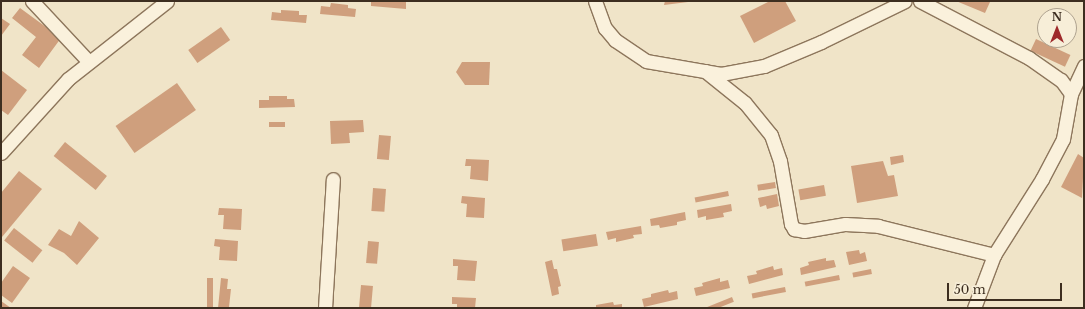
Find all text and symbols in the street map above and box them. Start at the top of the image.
north arrow [1037,8,1077,48]
text: N [1052,10,1062,24]
scale bar [949,275,1064,301]
text: 50 m [954,282,986,297]

